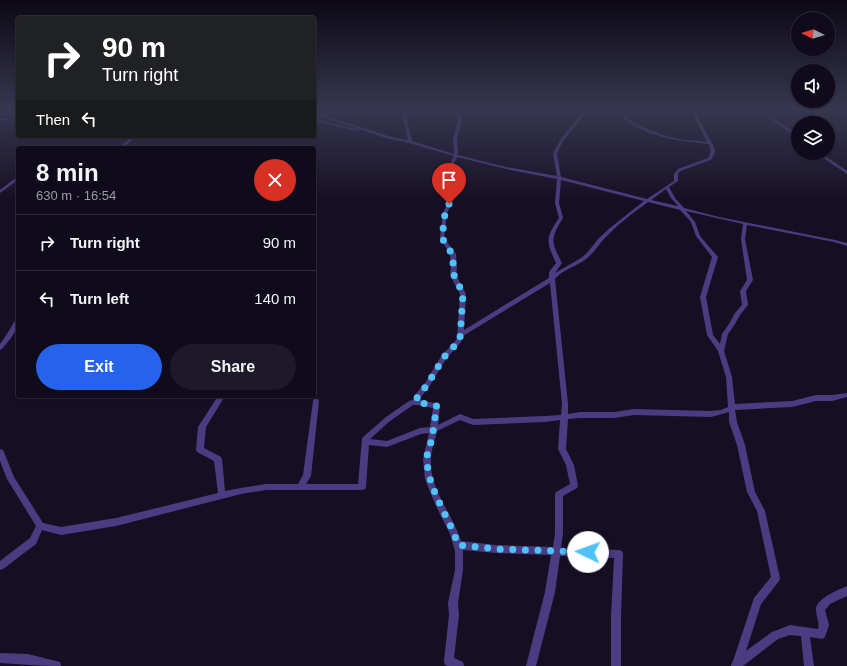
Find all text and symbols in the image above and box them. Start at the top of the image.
north arrow [791,12,835,56]
map controls [791,12,835,160]
icon: right [36,32,88,84]
text: 90 m [102,32,166,63]
button: sound [791,64,835,108]
text: Turn right [102,65,178,85]
icon: left [78,108,100,130]
text: Then [36,111,70,128]
button: layers [791,116,835,160]
text: 8 min [36,159,99,186]
button: close [254,159,296,201]
pin [432,163,466,204]
icon: arrive [438,169,460,191]
text: 630 m · 16:54 [36,188,116,203]
icon: right [36,232,58,254]
text: Turn right [70,234,140,251]
text: 90 m [263,234,296,251]
icon: left [36,288,58,310]
text: Turn left [70,290,129,307]
text: 140 m [254,290,296,307]
button: Exit [36,344,162,390]
button: Share [170,344,296,390]
position arrow [567,531,609,573]

